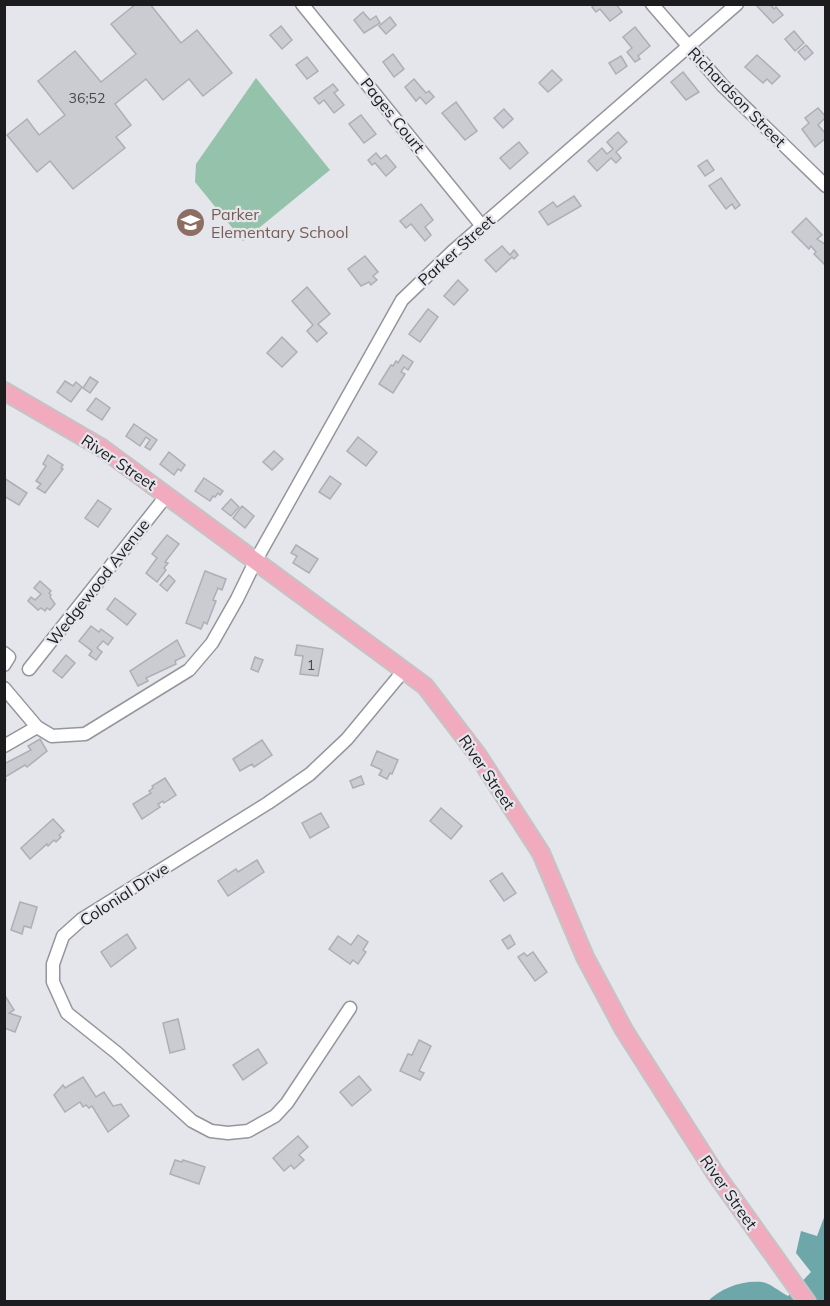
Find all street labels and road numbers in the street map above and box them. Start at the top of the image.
street label: Richardson Street [684,43,790,152]
street label: Pages Court [357,73,430,157]
street label: Parker Street [413,210,499,290]
street label: River Street [78,430,161,495]
street label: Wedgewood Avenue [42,515,154,649]
street label: River Street [455,731,520,814]
street label: Colonial Drive [76,858,172,930]
street label: River Street [696,1151,762,1233]

